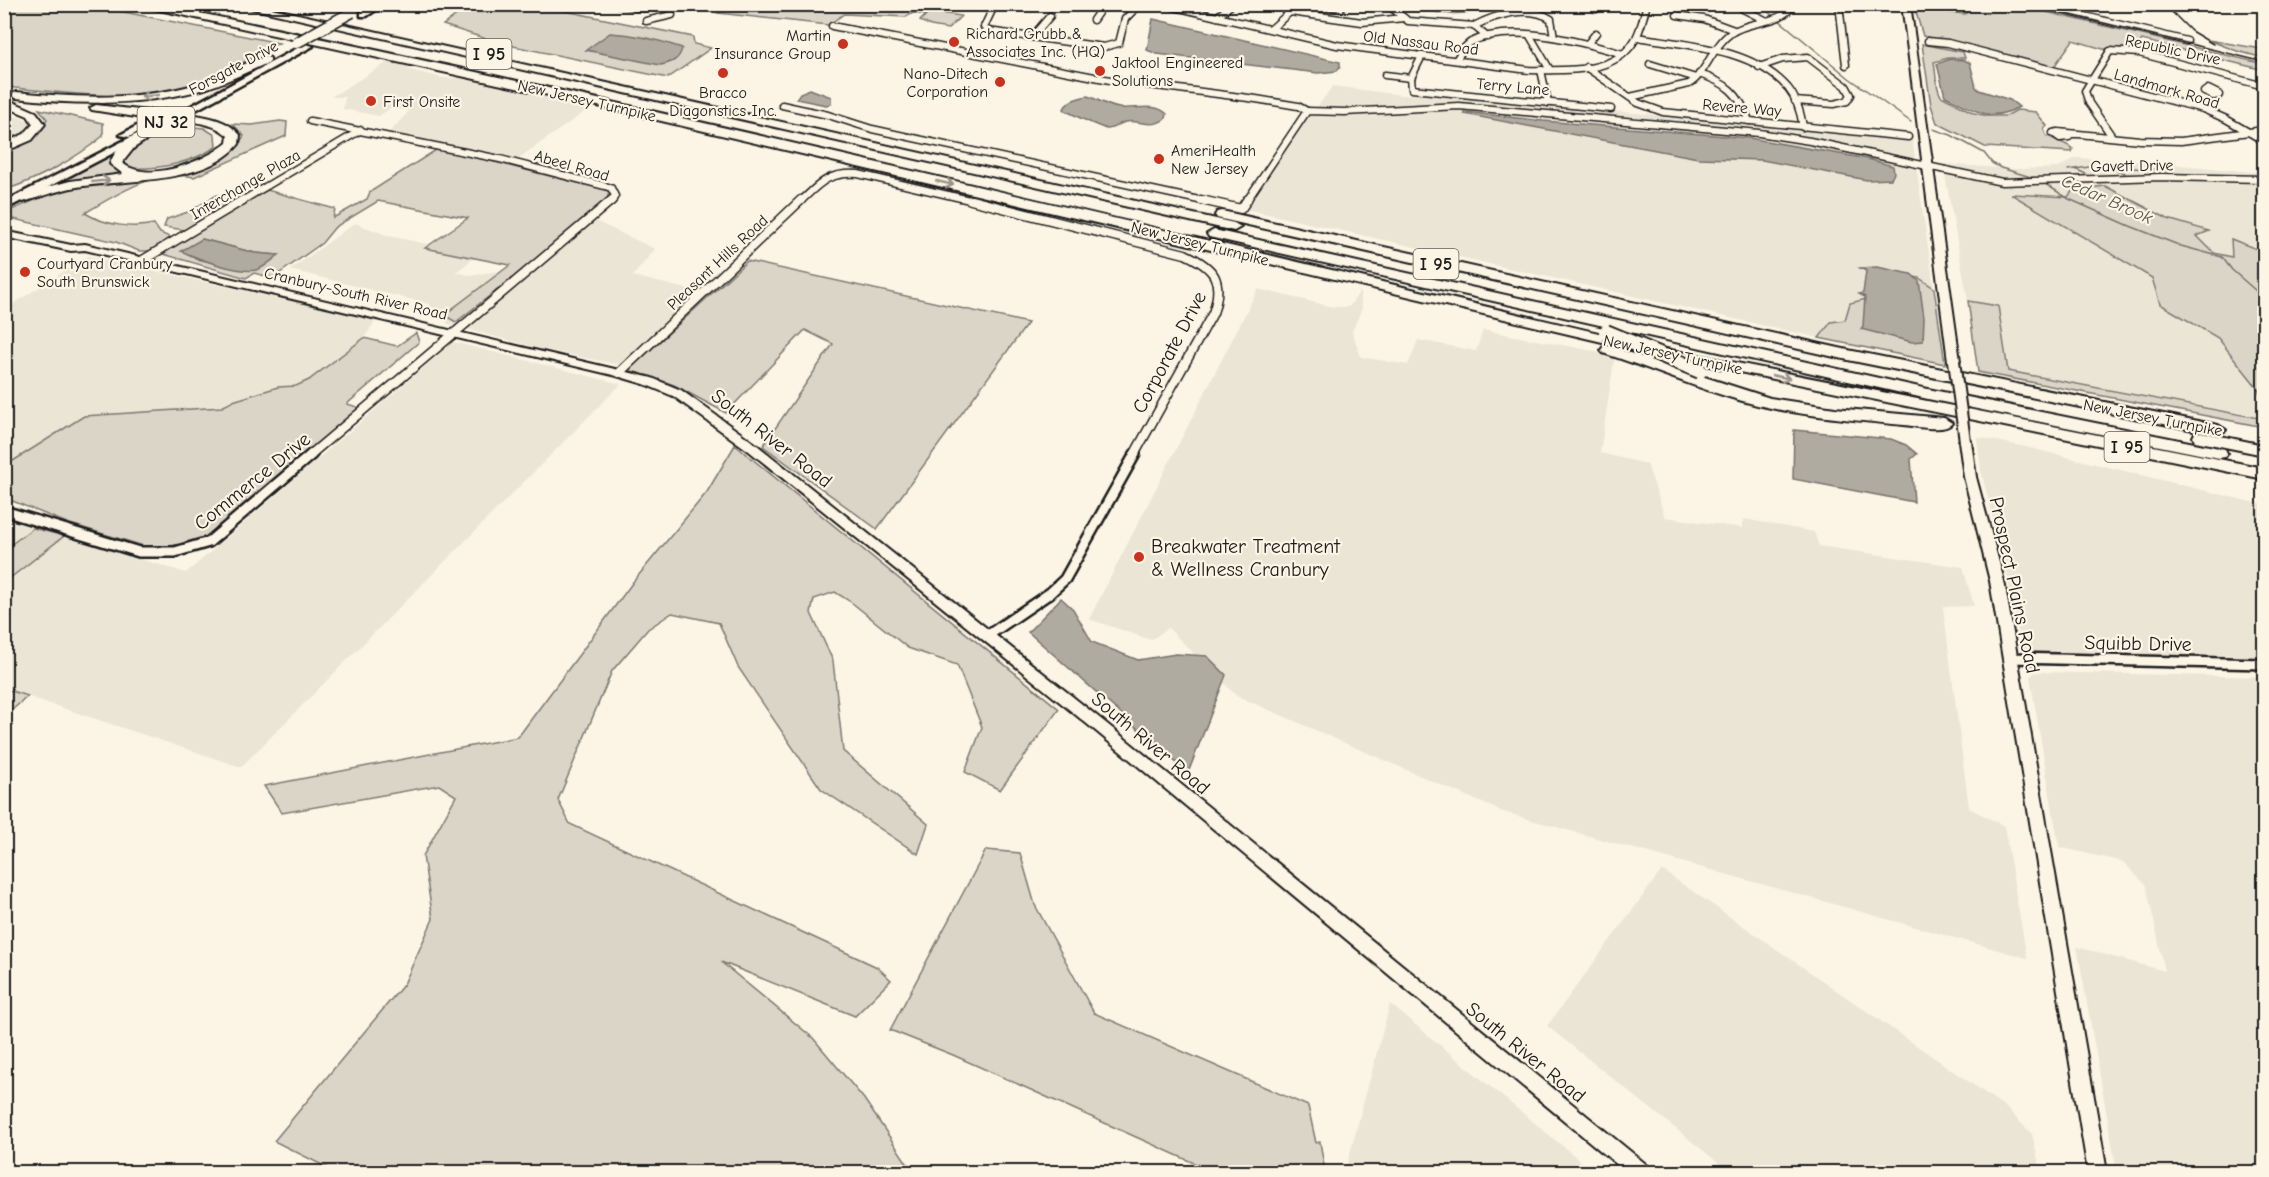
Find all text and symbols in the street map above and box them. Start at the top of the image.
place label: Richard Grubb & Associates Inc. (HQ) [966,25,1105,61]
place label: Martin Insurance Group [714,27,831,63]
street label: Old Nassau Road [1362,27,1480,59]
street label: Republic Drive [2123,31,2222,69]
marker: Richard Grubb & Associates Inc. (HQ) [947,35,961,49]
street label: Forsgate Drive [186,37,281,99]
marker: Martin Insurance Group [836,37,850,51]
road number: I 95 [466,39,512,69]
place label: Jaktool Engineered Solutions [1112,54,1243,90]
marker: Jaktool Engineered Solutions [1093,64,1107,78]
place label: Nano-Ditech Corporation [903,65,988,101]
street label: Landmark Road [2112,65,2221,113]
marker: Bracco Diagonstics Inc. [716,66,730,80]
marker: Nano-Ditech Corporation [993,75,1007,89]
street label: Terry Lane [1476,75,1550,99]
street label: New Jersey Turnpike [516,76,658,126]
place label: Bracco Diagonstics Inc. [669,84,777,120]
one-way arrow [141,91,161,102]
place label: First Onsite [383,93,460,111]
marker: First Onsite [364,94,378,108]
street label: Revere Way [1702,96,1783,120]
road number: NJ 32 [138,107,195,137]
place label: AmeriHealth New Jersey [1171,142,1256,178]
street label: Interchange Plaza [187,146,304,224]
street label: Abeel Road [532,147,611,185]
marker: AmeriHealth New Jersey [1152,152,1166,166]
street label: Gavett Drive [2090,156,2174,176]
water label: Cedar Brook [2058,170,2156,229]
one-way arrow [90,175,110,186]
one-way arrow [935,178,954,190]
street label: Pleasant Hills Road [664,211,772,314]
street label: New Jersey Turnpike [1129,218,1271,270]
road number: I 95 [1414,249,1458,279]
place label: Courtyard Cranbury South Brunswick [37,255,173,291]
street label: Cranbury-South River Road [262,264,449,324]
marker: Courtyard Cranbury South Brunswick [18,265,32,279]
street label: Corporate Drive [1128,287,1211,417]
street label: New Jersey Turnpike [1602,331,1744,378]
one-way arrow [1771,372,1790,384]
street label: South River Road [707,384,837,493]
street label: New Jersey Turnpike [2082,396,2224,440]
street label: Commerce Drive [190,428,315,535]
road number: I 95 [2104,432,2150,462]
street label: Prospect Plains Road [1985,495,2044,675]
place label: Breakwater Treatment & Wellness Cranbury [1151,535,1341,581]
marker: Breakwater Treatment & Wellness Cranbury [1132,550,1146,564]
street label: Squibb Drive [2084,631,2192,656]
street label: South River Road [1087,687,1214,800]
street label: South River Road [1461,997,1590,1108]

